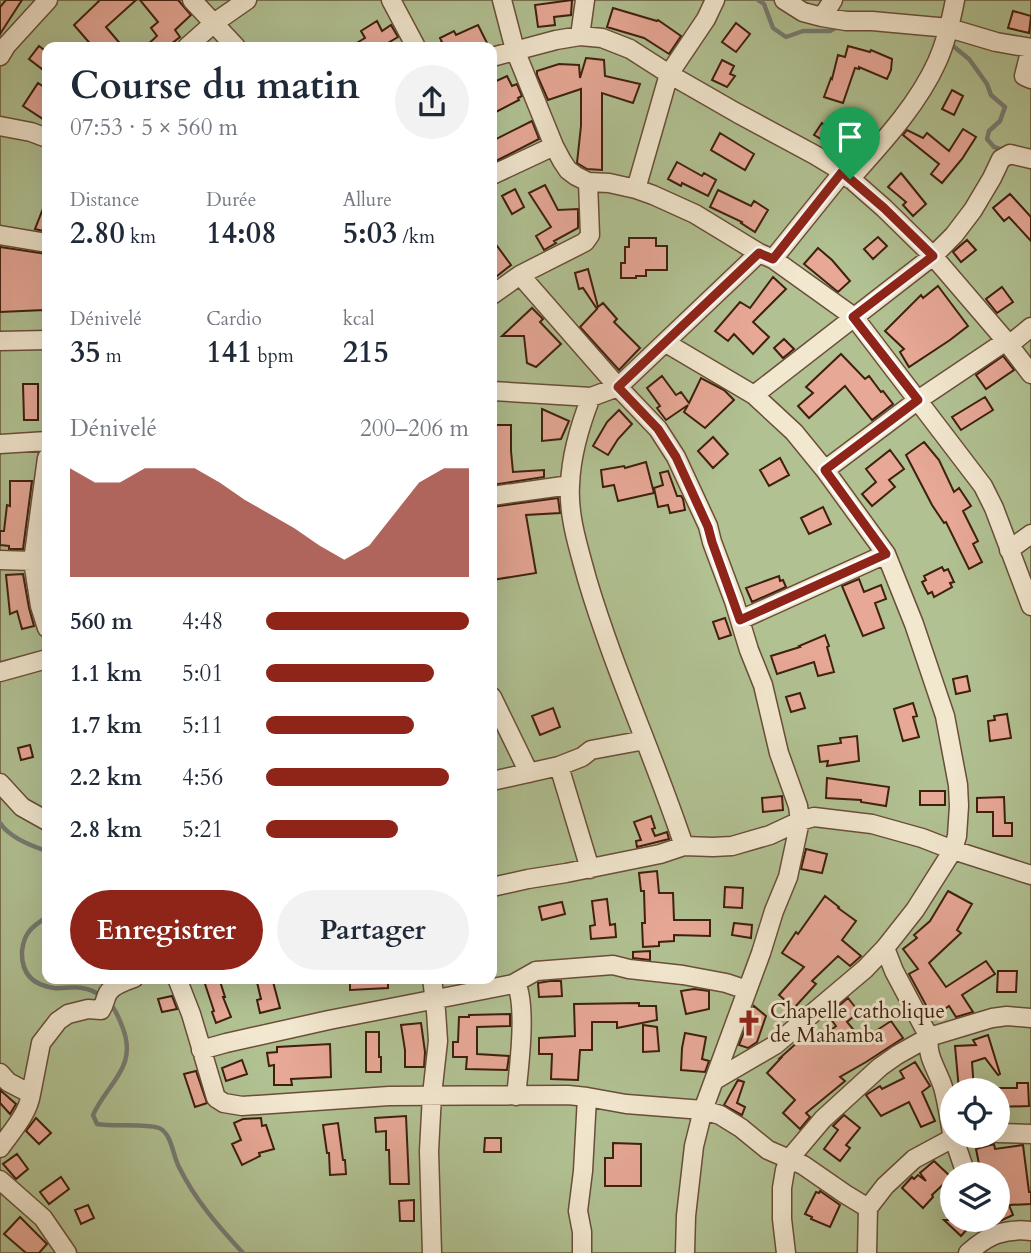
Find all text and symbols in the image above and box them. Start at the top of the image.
text: Course du matin [70,60,360,112]
button: share [395,65,469,139]
pin [820,107,880,179]
text: 07:53 · 5 × 560 m [70,112,238,143]
icon: arrive [831,118,869,156]
text: Distance [70,187,139,213]
text: Durée [206,187,256,213]
text: Allure [343,187,392,213]
text: 2.80 [70,213,125,254]
text: 14:08 [206,213,277,254]
text: 5:03 [343,213,397,254]
text: km [125,224,156,250]
text: /km [397,224,435,250]
text: Dénivelé [70,306,142,332]
text: Cardio [206,306,262,332]
text: kcal [343,306,375,332]
text: 35 [70,332,101,373]
text: 141 [206,332,252,373]
text: 215 [343,332,389,373]
text: m [101,343,122,369]
text: bpm [252,343,294,369]
text: Dénivelé [70,413,157,444]
text: 200–206 m [360,413,469,444]
text: 560 m [70,606,133,637]
text: 4:48 [182,606,223,637]
text: 1.1 km [70,658,142,689]
text: 5:01 [182,658,223,689]
text: 1.7 km [70,710,142,741]
text: 5:11 [182,710,223,741]
text: 2.2 km [70,762,142,793]
text: 4:56 [182,762,223,793]
text: 2.8 km [70,814,142,845]
text: 5:21 [182,814,223,845]
button: Enregistrer [70,890,263,970]
button: Partager [277,890,469,970]
place label: Chapelle catholique de Mahamba [770,997,945,1050]
church icon: Chapelle catholique de Mahamba [734,1008,764,1038]
map controls [940,1078,1010,1232]
button: locate [940,1078,1010,1148]
button: layers [940,1162,1010,1232]

